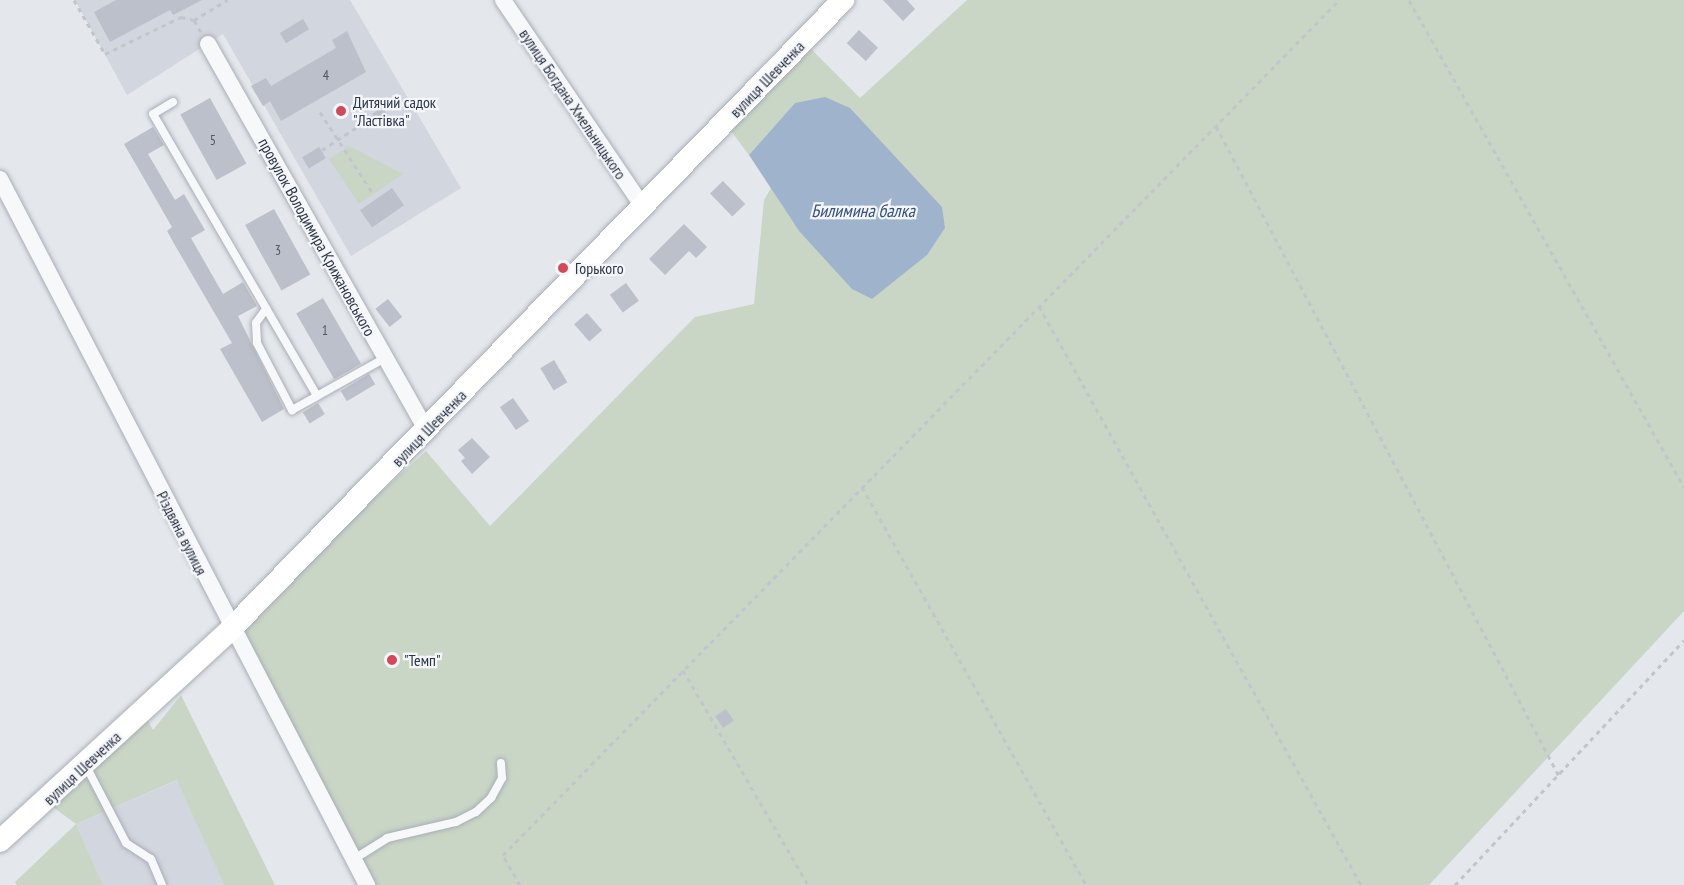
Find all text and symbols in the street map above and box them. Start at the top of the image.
street label: вулиця Богдана Хмельницького [515,25,631,183]
street label: вулиця Шевченка [726,37,808,121]
house number: 4 [323,67,329,83]
place label: Дитячий садок "Ластівка" [353,92,436,130]
marker: Дитячий садок "Ластівка" [334,104,348,118]
house number: 5 [210,132,216,148]
street label: провулок Володимира Крижановського [254,135,380,339]
water label: Билимина балка [811,200,915,222]
house number: 3 [275,242,281,258]
place label: Горького [575,258,624,278]
marker: Горького [556,261,570,275]
house number: 1 [322,322,328,338]
street label: вулиця Шевченка [388,386,470,470]
street label: Різдвяна вулиця [153,488,211,578]
place label: "Темп" [404,650,440,670]
marker: "Темп" [385,653,399,667]
street label: вулиця Шевченка [39,727,125,809]

